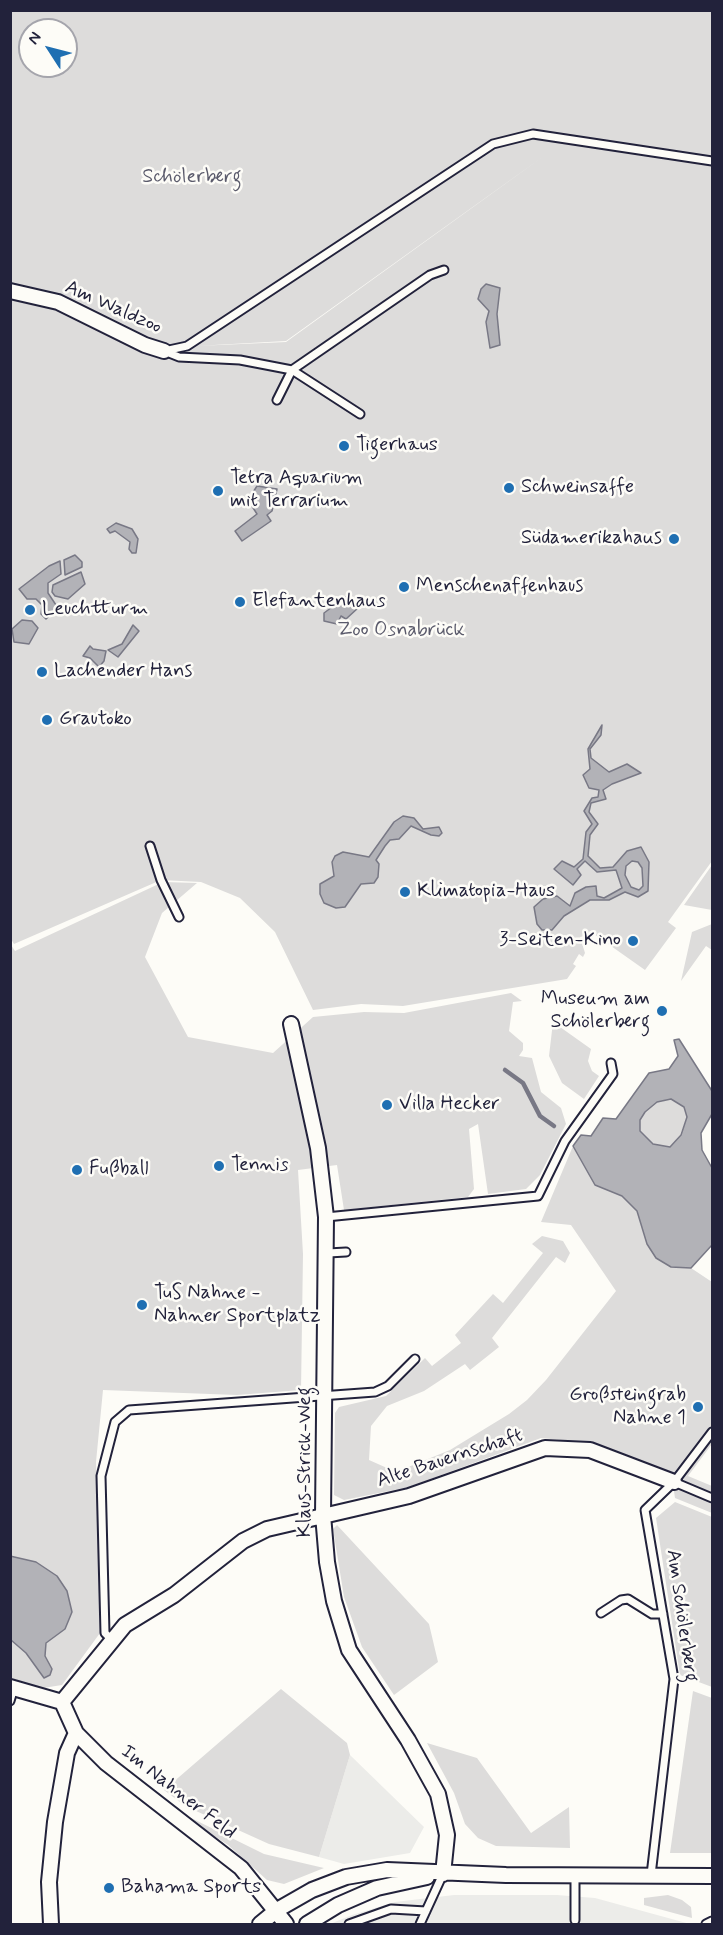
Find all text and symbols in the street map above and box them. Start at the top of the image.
north arrow [18,18,78,78]
text: N [23,28,46,49]
park label: Schölerberg [142,166,242,190]
street label: Am Waldzoo [61,276,165,340]
place label: Tigerhaus [356,434,438,458]
marker: Tigerhaus [337,439,351,453]
place label: Tetra Aquarium mit Terrarium [230,467,363,514]
place label: Schweinsaffe [521,476,634,500]
marker: Schweinsaffe [502,481,516,495]
marker: Tetra Aquarium mit Terrarium [211,484,225,498]
place label: Südamerikahaus [521,527,662,551]
marker: Südamerikahaus [667,532,681,546]
place label: Menschenaffenhaus [416,575,583,599]
marker: Menschenaffenhaus [397,580,411,594]
place label: Elefantenhaus [252,590,385,614]
marker: Elefantenhaus [233,595,247,609]
place label: Leuchtturm [42,598,148,622]
marker: Leuchtturm [23,603,37,617]
park label: Zoo Osnabrück [337,619,465,643]
place label: Lachender Hans [54,660,192,684]
marker: Lachender Hans [35,665,49,679]
place label: Grautoko [59,708,132,732]
marker: Grautoko [40,713,54,727]
place label: Klimatopia-Haus [417,880,555,904]
marker: Klimatopia-Haus [398,885,412,899]
place label: 3-Seiten-Kino [499,929,621,953]
marker: 3-Seiten-Kino [626,934,640,948]
place label: Museum am Schölerberg [541,988,650,1035]
marker: Museum am Schölerberg [655,1004,669,1018]
place label: Villa Hecker [399,1093,500,1117]
marker: Villa Hecker [380,1098,394,1112]
place label: Tennis [231,1154,289,1178]
place label: Fußball [89,1158,149,1182]
marker: Tennis [212,1159,226,1173]
marker: Fußball [70,1163,84,1177]
place label: TuS Nahne - Nahner Sportplatz [154,1282,321,1329]
marker: TuS Nahne - Nahner Sportplatz [135,1298,149,1312]
place label: Großsteingrab Nahne 1 [569,1384,686,1431]
street label: Klaus-Strick-Weg [294,1387,318,1537]
marker: Großsteingrab Nahne 1 [691,1400,705,1414]
street label: Alte Bauernschaft [374,1424,526,1494]
street label: Am Schölerberg [660,1548,702,1684]
street label: Im Nahner Feld [115,1740,241,1846]
place label: Bahama Sports [121,1876,261,1900]
marker: Bahama Sports [102,1881,116,1895]

